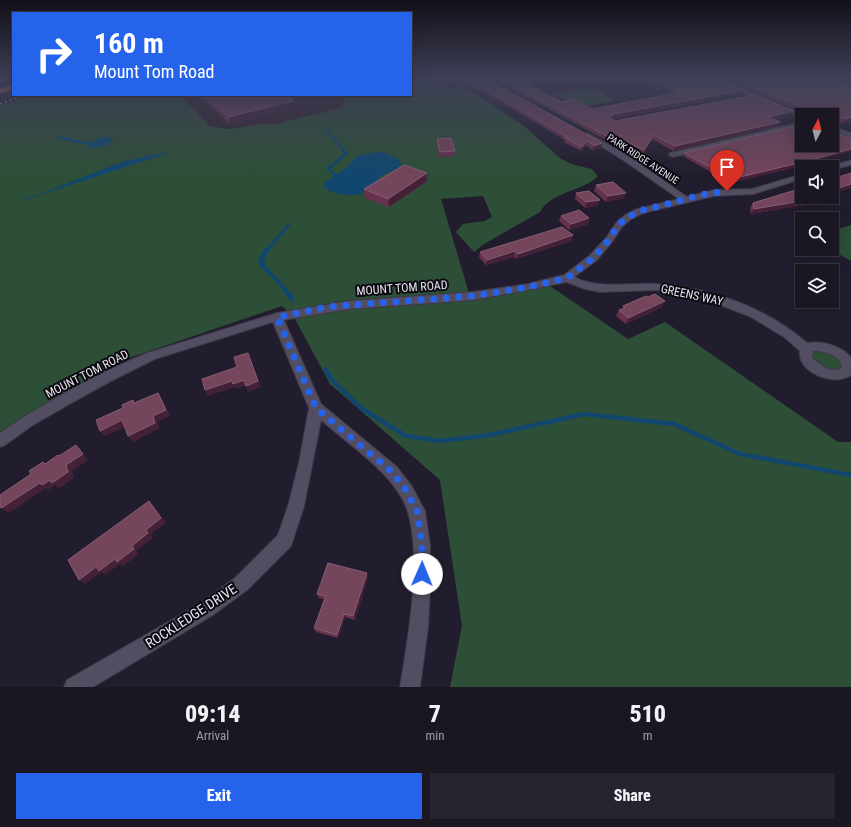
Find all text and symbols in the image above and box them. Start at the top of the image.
text: 160 m [94,27,164,60]
icon: right [28,28,80,80]
text: Mount Tom Road [94,61,215,82]
north arrow [795,108,839,152]
map controls [795,108,839,308]
street label: PARK RIDGE AVENUE [605,132,681,186]
pin [710,150,744,191]
icon: arrive [716,156,738,178]
button: sound [795,160,839,204]
button: search [795,212,839,256]
button: layers [795,264,839,308]
street label: MOUNT TOM ROAD [356,278,448,298]
street label: GREENS WAY [660,282,725,309]
street label: MOUNT TOM ROAD [43,347,131,401]
position arrow [401,553,443,595]
street label: ROCKLEDGE DRIVE [143,581,240,651]
text: 09:14 [185,700,241,728]
text: 7 [429,700,441,728]
text: 510 [629,700,666,728]
text: Arrival [196,728,229,743]
text: min [425,728,445,743]
text: m [643,728,653,743]
button: Exit [16,773,422,819]
button: Share [430,773,835,819]

